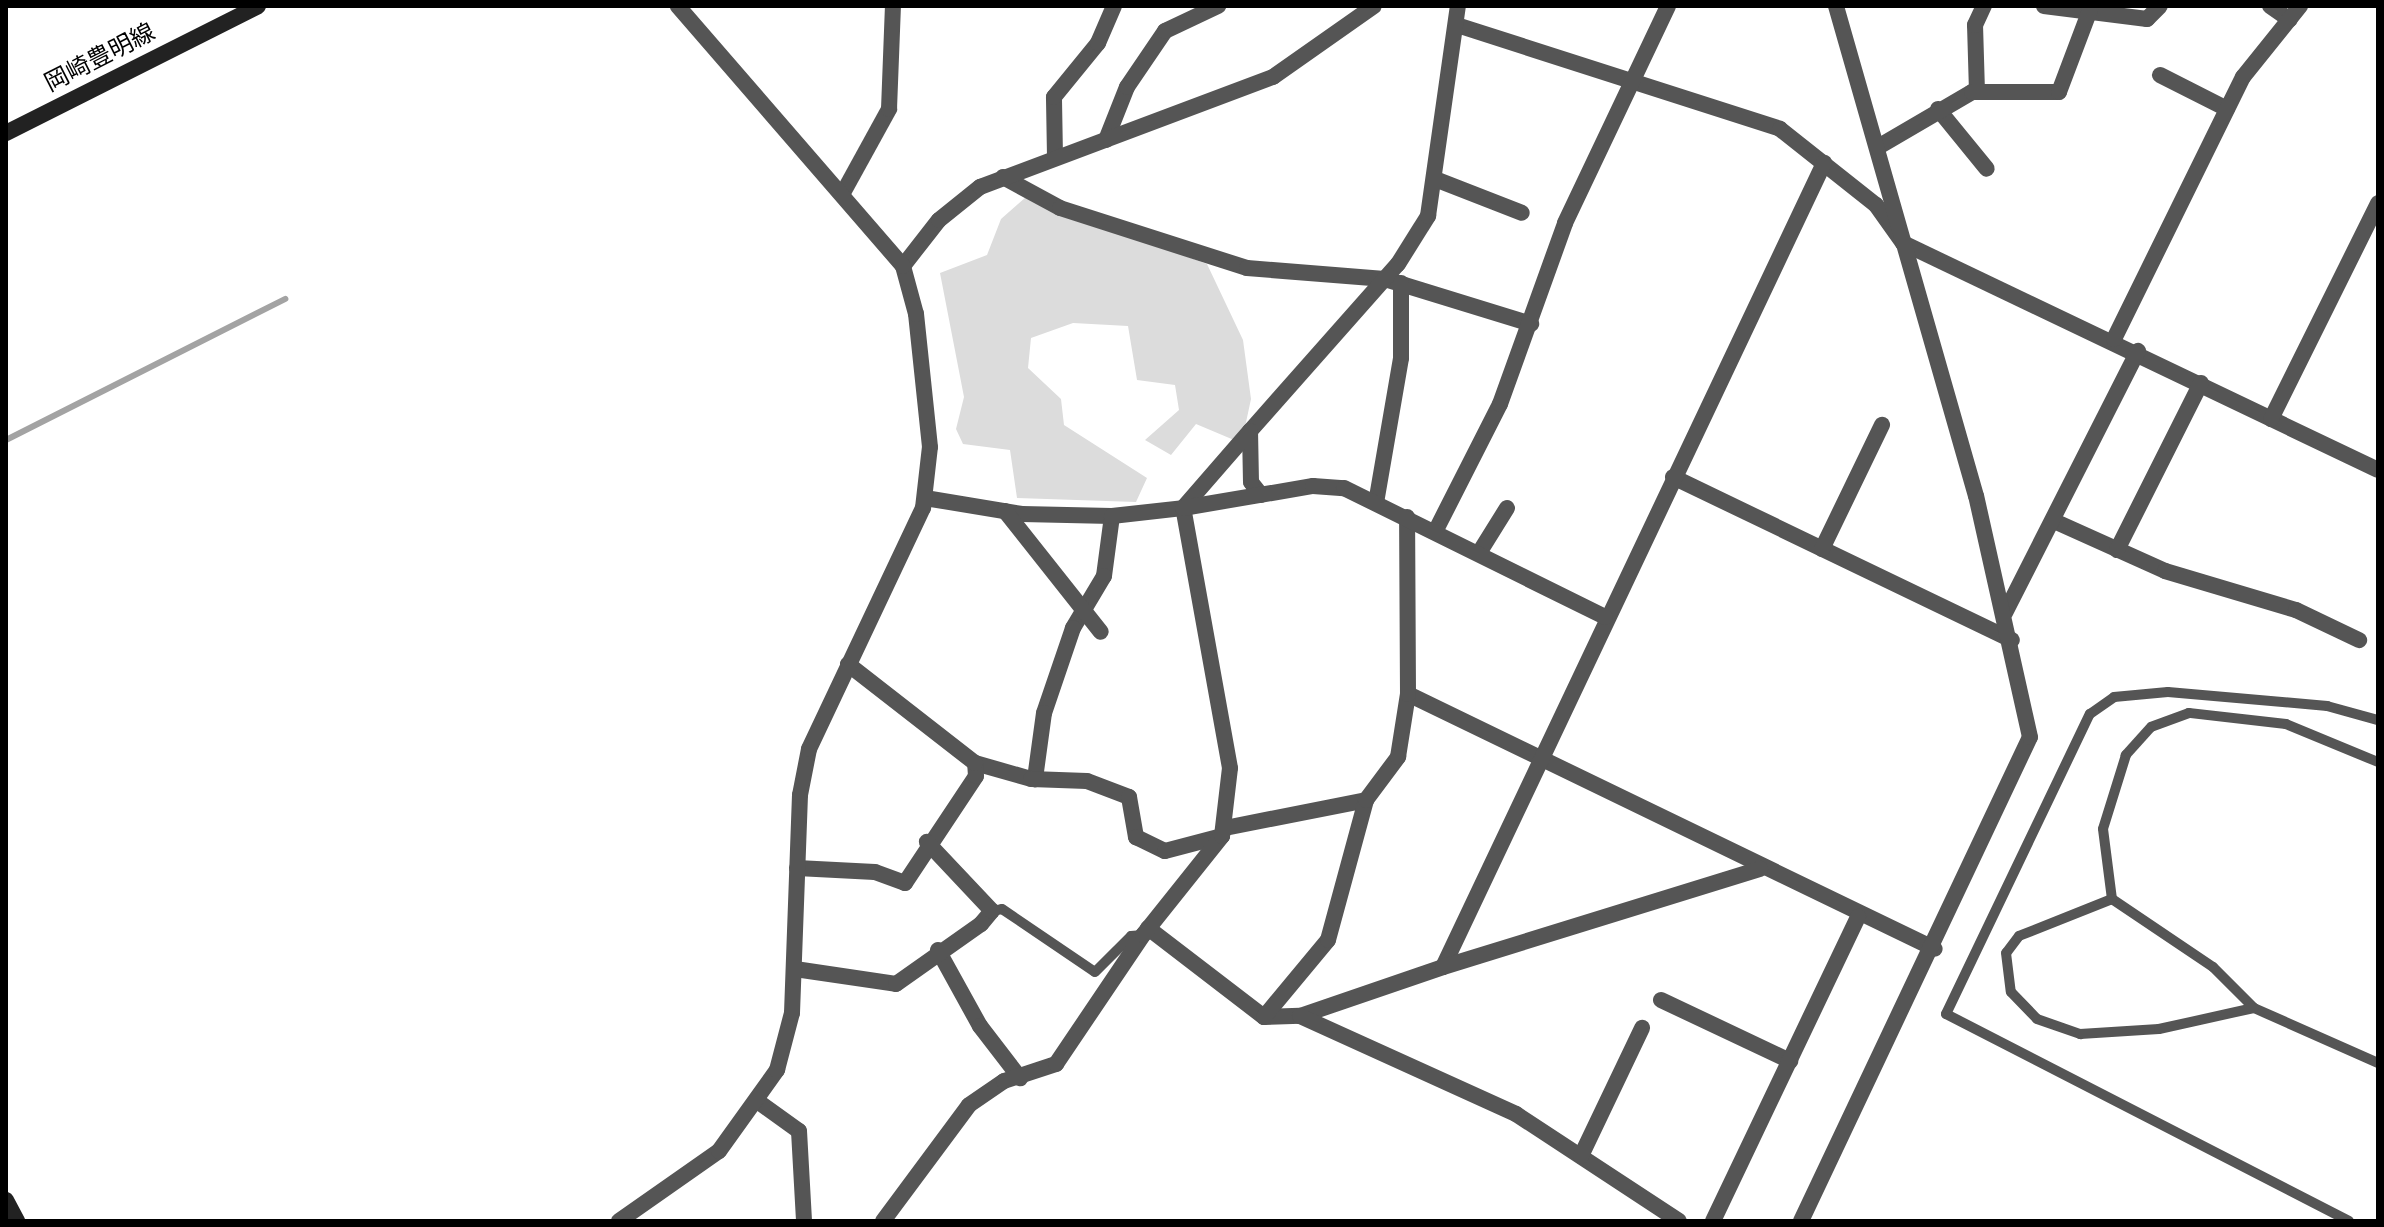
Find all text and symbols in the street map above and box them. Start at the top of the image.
street label: 岡崎豊明線 [40,18,160,98]

